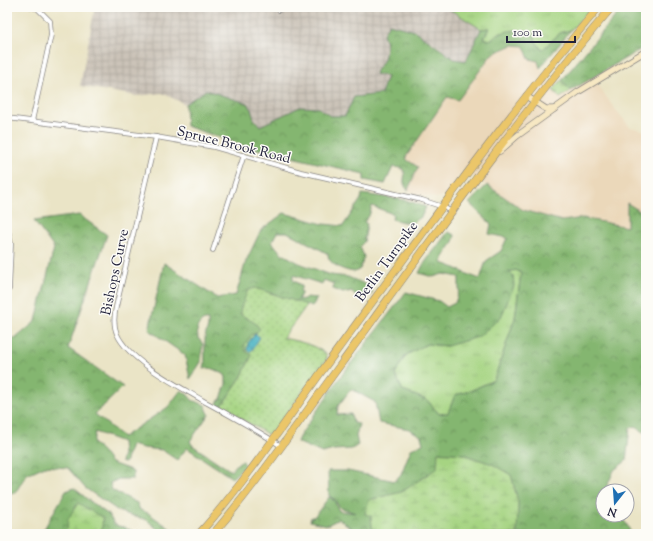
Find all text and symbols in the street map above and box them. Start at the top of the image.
scale bar [507,18,575,44]
text: 100 m [513,24,542,42]
street label: Spruce Brook Road [174,122,293,170]
street label: Berlin Turnpike [352,218,424,307]
street label: Bishops Curve [97,227,135,318]
north arrow [595,483,635,523]
text: N [606,503,620,521]

